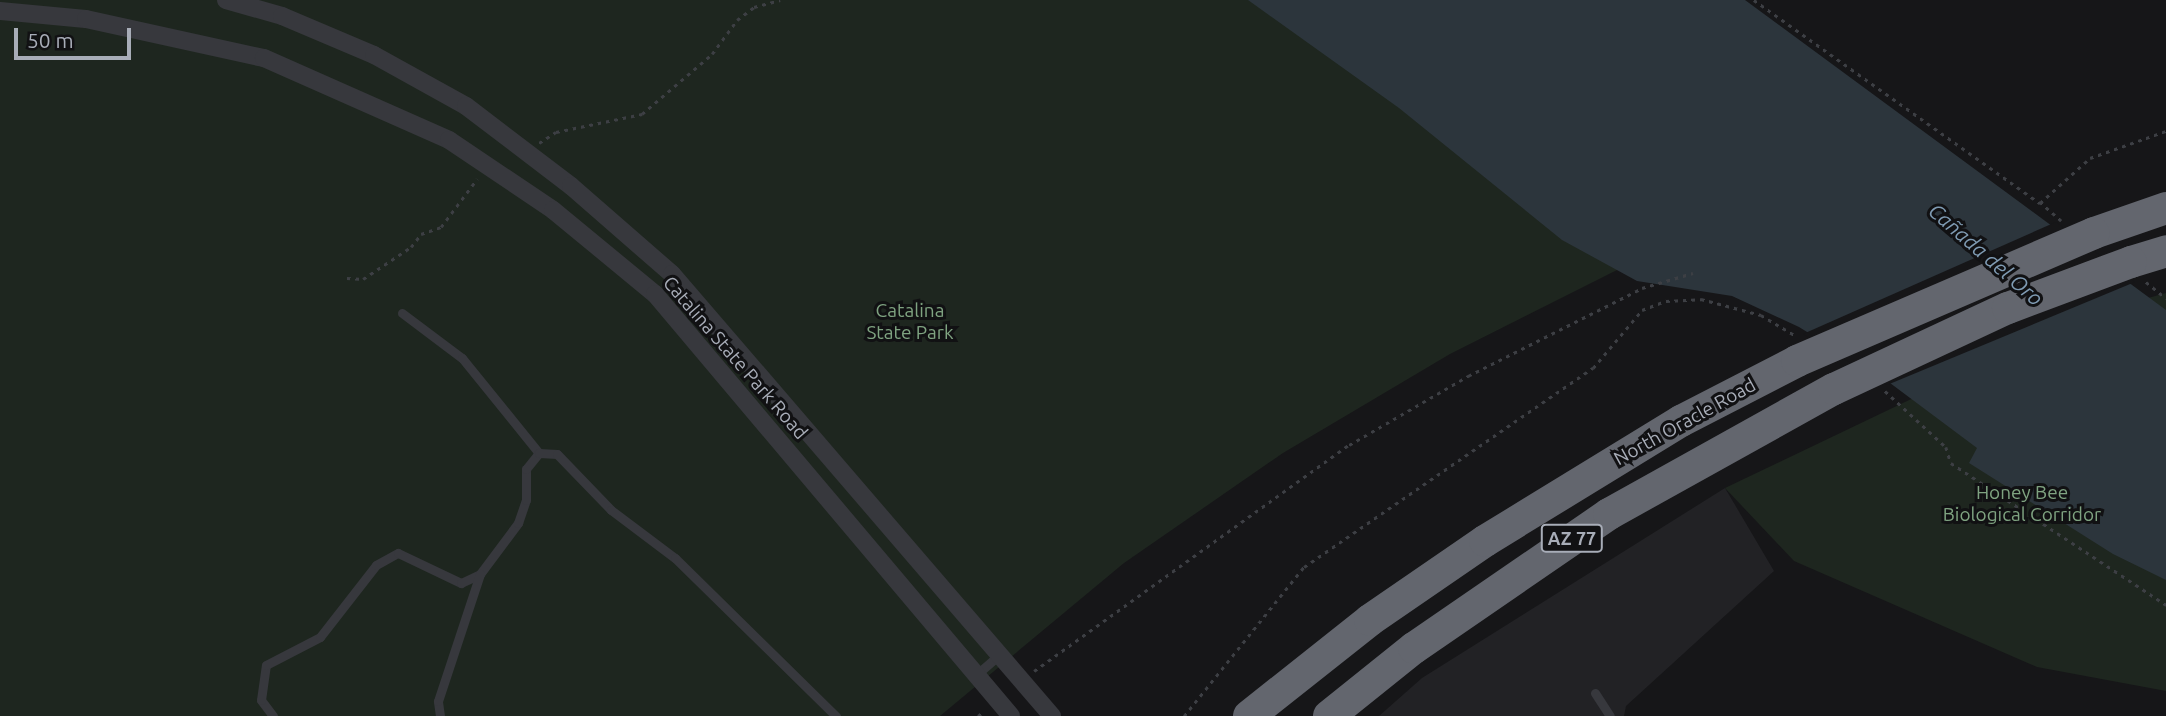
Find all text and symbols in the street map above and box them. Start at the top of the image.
scale bar [18,14,135,58]
text: 50 m [27,28,74,52]
water label: Cañada del Oro [1924,197,2048,311]
street label: Catalina State Park Road [658,272,812,444]
park label: Catalina State Park [866,300,954,344]
street label: North Oracle Road [1610,374,1760,470]
park label: Honey Bee Biological Corridor [1943,482,2101,526]
road number: AZ 77 [1540,524,1604,552]

